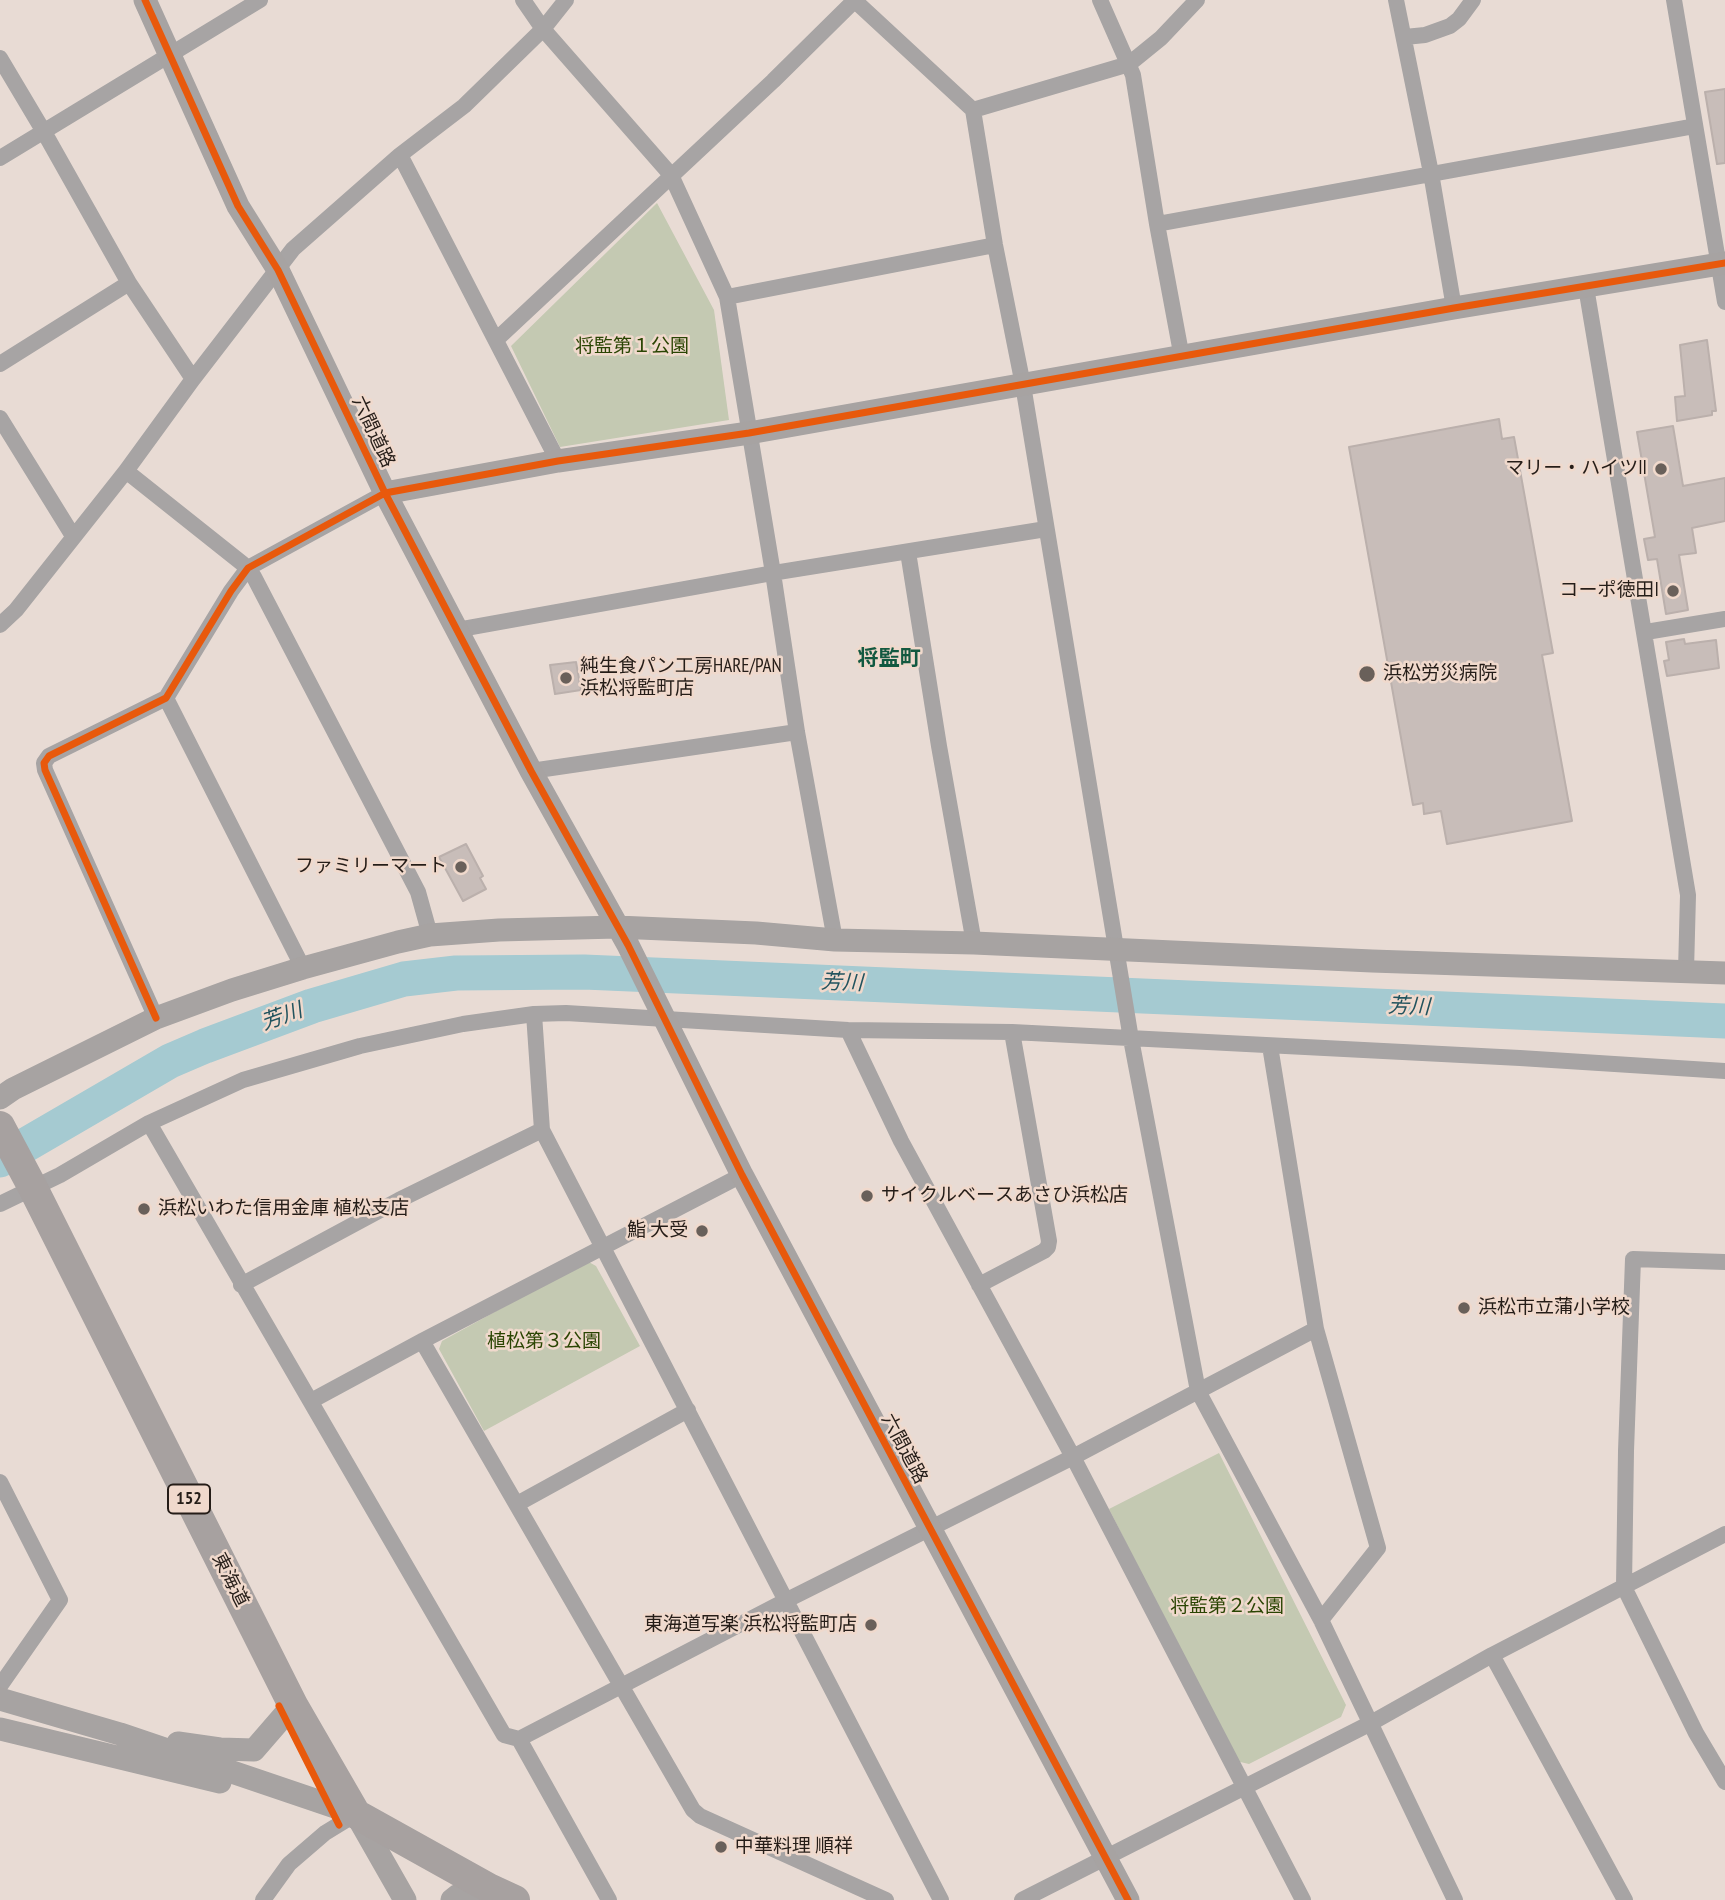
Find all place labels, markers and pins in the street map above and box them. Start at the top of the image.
place label: マリー・ハイツII [1505,458,1647,480]
marker: マリー・ハイツII [1653,461,1669,477]
place label: コーポ徳田I [1560,580,1659,602]
marker: コーポ徳田I [1665,583,1681,599]
place label: 純生食パン工房HARE/PAN 浜松将監町店 [580,656,782,700]
place label: 浜松労災病院 [1383,663,1497,685]
marker: 浜松労災病院 [1357,664,1377,684]
marker: 純生食パン工房HARE/PAN 浜松将監町店 [558,670,574,686]
place label: ファミリーマート [295,856,447,878]
marker: ファミリーマート [453,859,469,875]
place label: サイクルベースあさひ浜松店 [881,1185,1128,1207]
marker: サイクルベースあさひ浜松店 [859,1188,875,1204]
place label: 浜松いわた信用金庫 植松支店 [158,1198,409,1220]
marker: 浜松いわた信用金庫 植松支店 [136,1201,152,1217]
place label: 鮨 大受 [627,1220,688,1242]
marker: 鮨 大受 [694,1223,710,1239]
place label: 浜松市立蒲小学校 [1478,1297,1630,1319]
marker: 浜松市立蒲小学校 [1456,1300,1472,1316]
place label: 東海道写楽 浜松将監町店 [644,1614,857,1636]
marker: 東海道写楽 浜松将監町店 [863,1617,879,1633]
place label: 中華料理 順祥 [735,1836,853,1858]
marker: 中華料理 順祥 [713,1839,729,1855]

